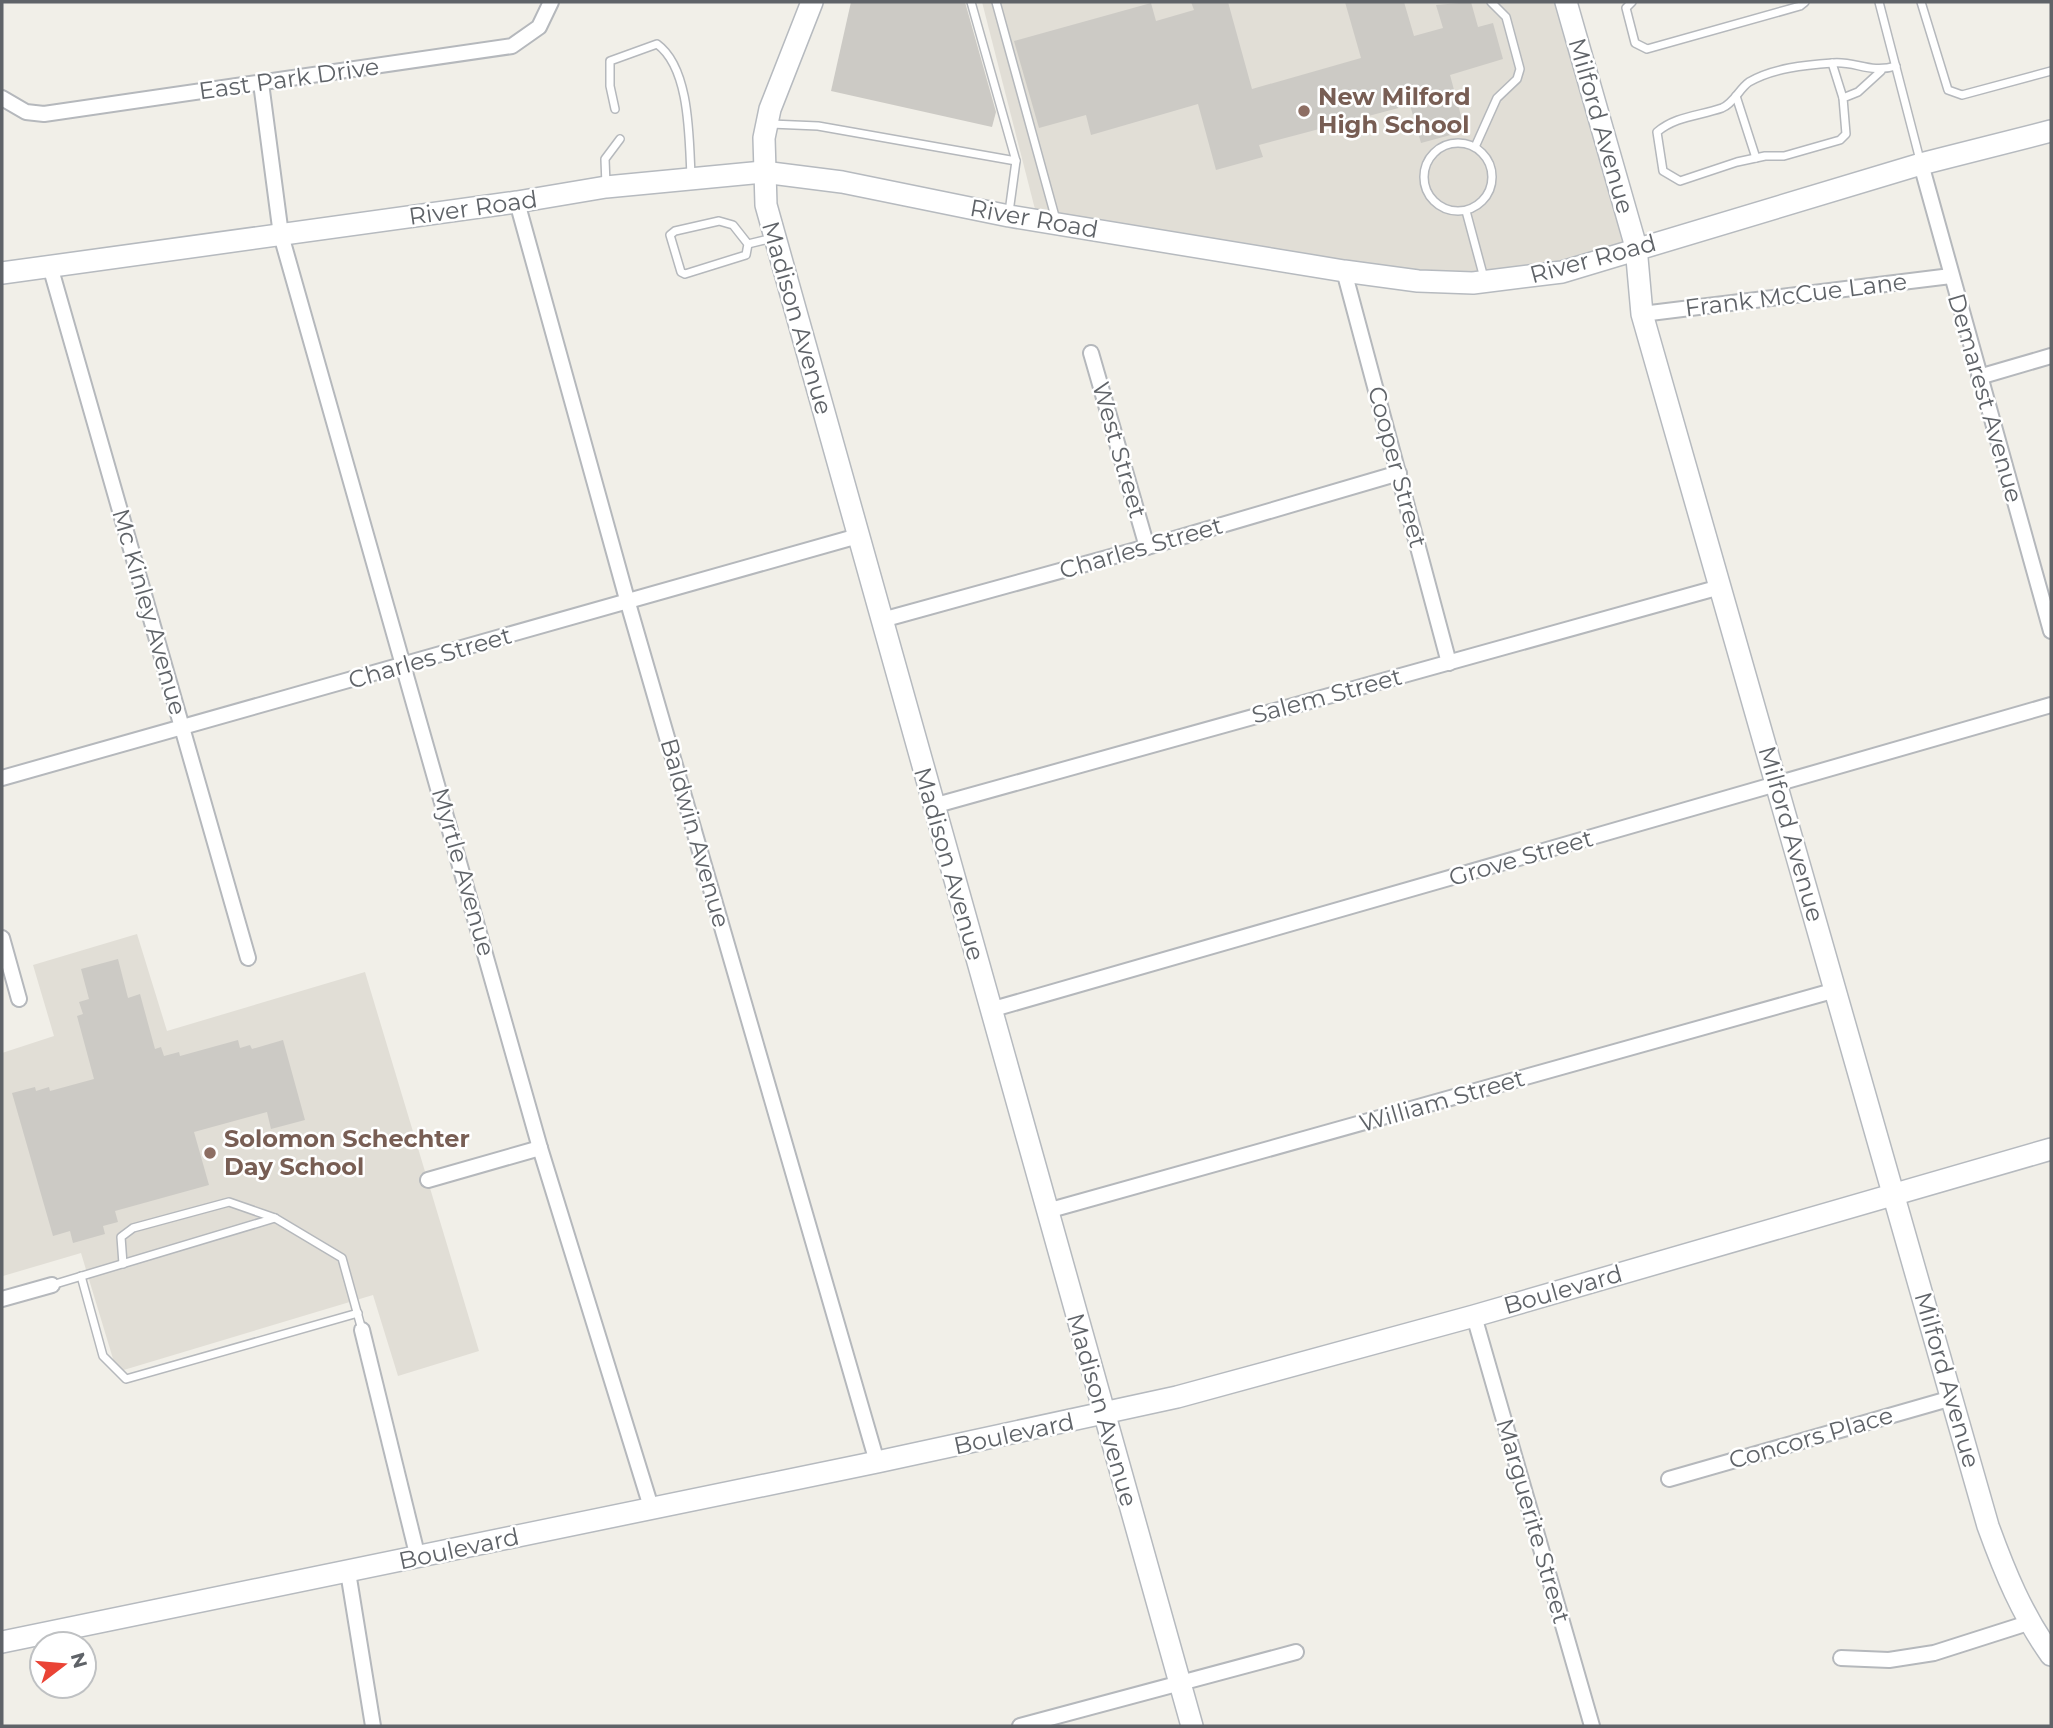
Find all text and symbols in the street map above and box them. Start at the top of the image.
street label: Milford Avenue [1563,35,1640,217]
street label: East Park Drive [197,51,381,106]
place label: New Milford High School [1318,82,1471,139]
marker: New Milford High School [1296,103,1312,119]
street label: River Road [407,184,539,231]
street label: River Road [968,193,1100,244]
street label: Madison Avenue [756,218,839,418]
street label: River Road [1527,228,1659,289]
street label: Frank McCue Lane [1683,266,1909,323]
street label: Demarest Avenue [1942,290,2029,506]
street label: West Street [1086,379,1153,521]
street label: Cooper Street [1362,383,1433,551]
street label: Mc Kinley Avenue [106,505,193,718]
street label: Charles Street [1056,510,1226,585]
street label: Charles Street [345,620,515,695]
street label: Salem Street [1249,661,1405,729]
street label: Baldwin Avenue [655,735,736,931]
street label: Milford Avenue [1753,743,1830,925]
street label: Madison Avenue [908,764,991,964]
street label: Myrtle Avenue [426,784,501,959]
street label: Grove Street [1445,823,1596,892]
street label: William Street [1356,1063,1528,1138]
place label: Solomon Schechter Day School [224,1124,470,1181]
marker: Solomon Schechter Day School [202,1145,218,1161]
street label: Boulevard [1500,1259,1626,1320]
street label: Milford Avenue [1909,1289,1986,1471]
street label: Madison Avenue [1061,1310,1144,1510]
street label: Concors Place [1725,1400,1896,1475]
street label: Boulevard [951,1407,1077,1460]
street label: Marguerite Street [1490,1415,1577,1627]
street label: Boulevard [396,1522,522,1575]
north arrow [28,1630,98,1700]
text: N [66,1650,92,1671]

